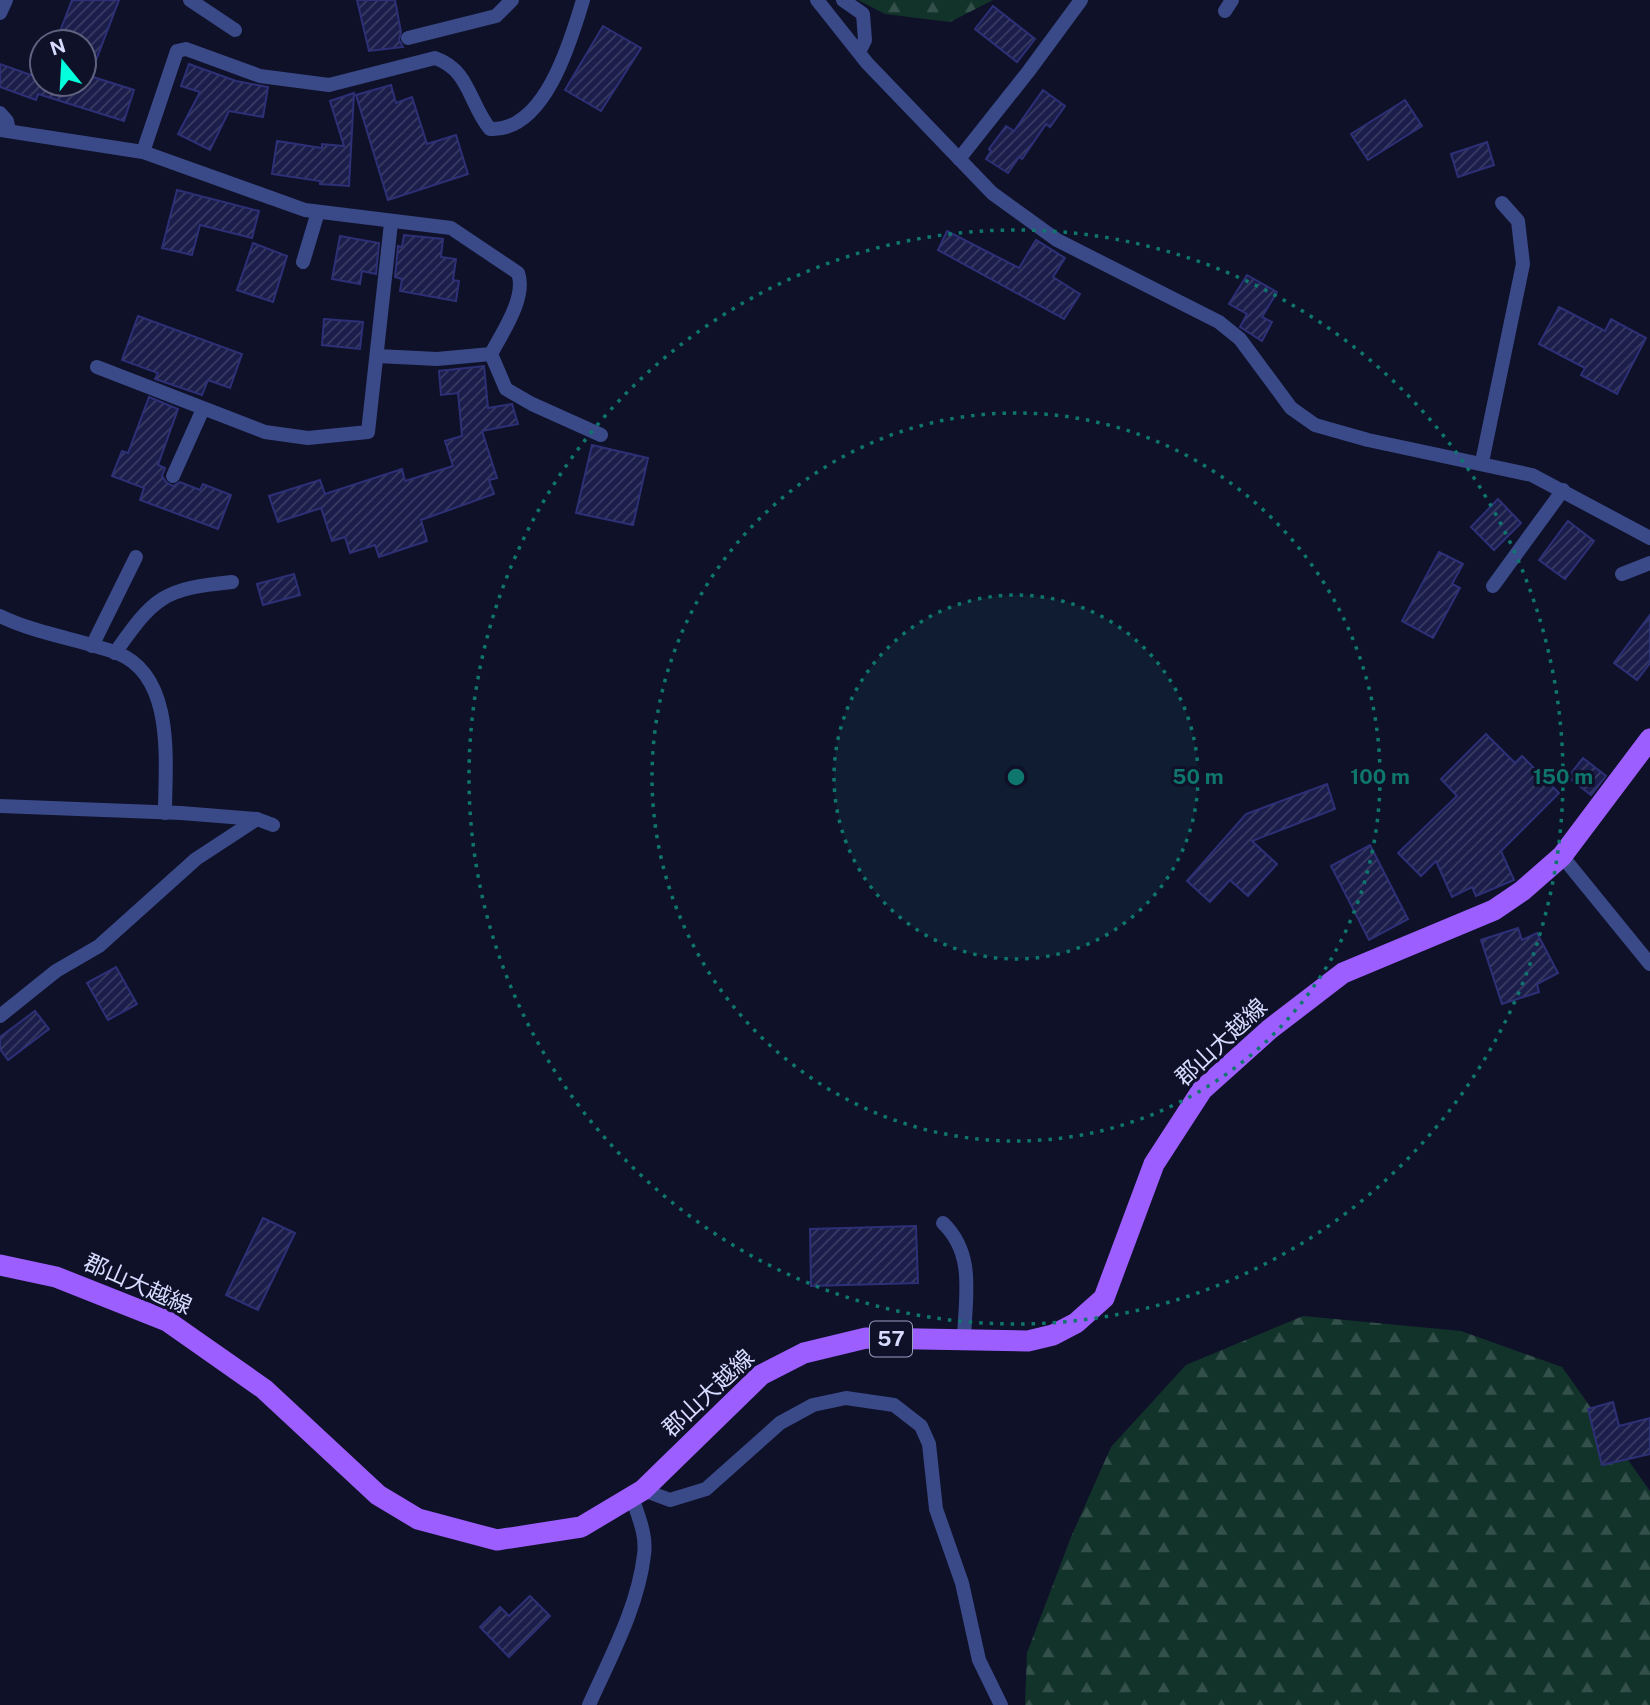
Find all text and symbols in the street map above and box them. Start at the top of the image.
north arrow [28,28,98,98]
text: N [47,34,68,60]
text: 50 m [1172,764,1224,789]
text: 100 m [1350,764,1410,789]
text: 150 m [1533,764,1593,789]
centre of rings [1004,765,1028,789]
street label: 郡山大越線 [1169,993,1272,1091]
street label: 郡山大越線 [80,1248,196,1319]
road number: 57 [870,1322,912,1356]
street label: 郡山大越線 [656,1344,759,1442]

